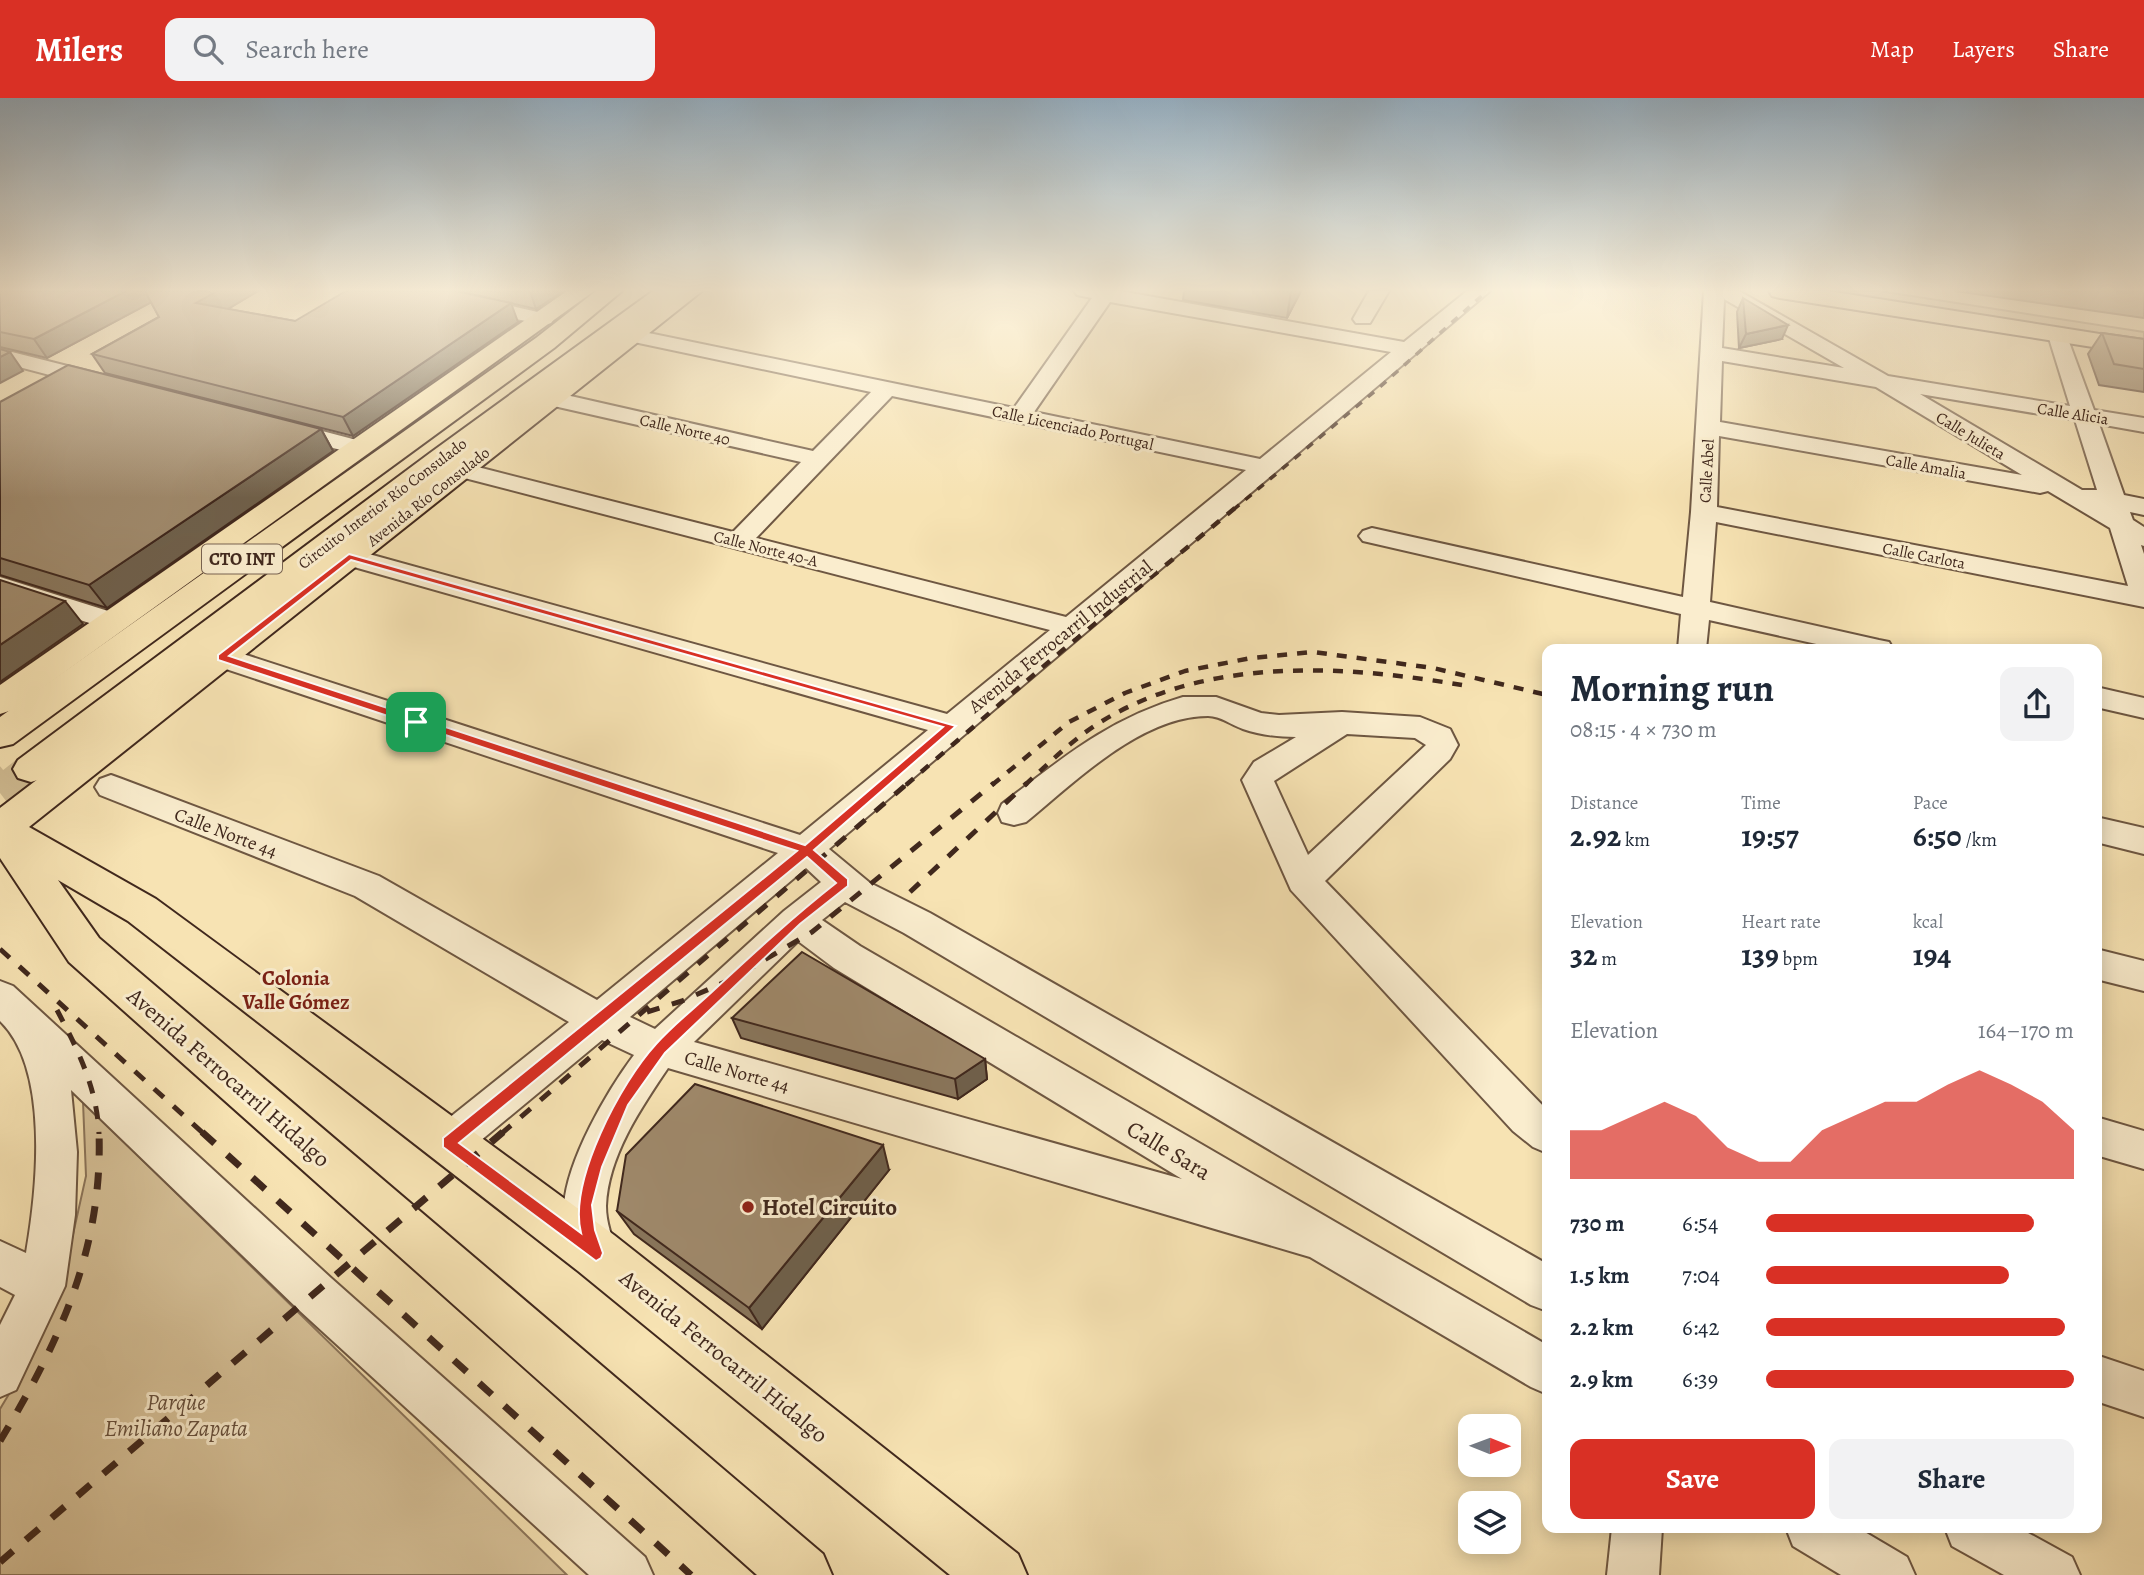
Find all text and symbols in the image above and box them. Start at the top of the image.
search box [165,18,655,81]
text: Milers [35,27,123,72]
icon: search [189,30,227,68]
text: Search here [245,32,369,67]
text: Map [1870,33,1914,65]
text: Layers [1952,33,2015,65]
text: Share [2053,33,2109,65]
street label: Calle Alicia [2036,398,2111,431]
street label: Calle Licenciado Portugal [990,400,1156,456]
street label: Calle Julieta [1932,407,2010,465]
street label: Calle Norte 40 [637,409,732,451]
street label: Circuito Interior Río Consulado [294,433,472,575]
street label: Calle Abel [1694,439,1720,504]
street label: Avenida Río Consulado [362,442,495,552]
street label: Calle Amalia [1884,449,1968,485]
street label: Calle Norte 40-A [711,525,821,573]
street label: Calle Carlota [1881,537,1968,575]
road number: CTO INT [202,545,282,574]
street label: Avenida Ferrocarril Industrial [962,554,1158,720]
text: Morning run [1570,662,1774,714]
button: share [2000,667,2074,741]
pin [386,692,446,752]
icon: arrive [397,703,435,741]
text: 08:15 · 4 × 730 m [1570,714,1717,745]
text: Distance [1570,790,1638,816]
text: Time [1741,790,1781,816]
text: Pace [1913,790,1948,816]
street label: Calle Norte 44 [171,801,281,865]
text: 2.92 [1570,816,1621,856]
text: 19:57 [1741,816,1799,856]
text: 6:50 [1913,816,1962,856]
text: km [1621,827,1650,853]
text: /km [1962,827,1997,853]
text: Elevation [1570,909,1643,935]
text: Heart rate [1741,909,1821,935]
text: kcal [1913,909,1943,935]
text: 32 [1570,935,1597,975]
text: 139 [1741,935,1779,975]
text: 194 [1913,935,1951,975]
text: m [1597,946,1617,972]
text: bpm [1779,946,1818,972]
district label: Colonia Valle Gómez [241,964,350,1016]
street label: Avenida Ferrocarril Hidalgo [120,980,337,1174]
text: Elevation [1570,1015,1658,1046]
text: 164–170 m [1978,1015,2074,1046]
street label: Calle Norte 44 [681,1045,793,1099]
street label: Calle Sara [1121,1113,1217,1188]
place label: Hotel Circuito [762,1192,897,1223]
marker: Hotel Circuito [740,1199,756,1215]
text: 730 m [1570,1208,1625,1239]
text: 6:54 [1682,1208,1718,1239]
text: 1.5 km [1570,1260,1630,1291]
text: 7:04 [1682,1260,1720,1291]
street label: Avenida Ferrocarril Hidalgo [612,1262,834,1450]
text: 2.2 km [1570,1312,1634,1343]
text: 6:42 [1682,1312,1719,1343]
text: 2.9 km [1570,1364,1633,1395]
text: 6:39 [1682,1364,1718,1395]
park label: Parque Emiliano Zapata [104,1387,248,1444]
north arrow [1458,1414,1521,1477]
map controls [1458,1414,1521,1554]
button: Save [1570,1439,1815,1519]
button: Share [1829,1439,2074,1519]
button: layers [1458,1491,1521,1554]

